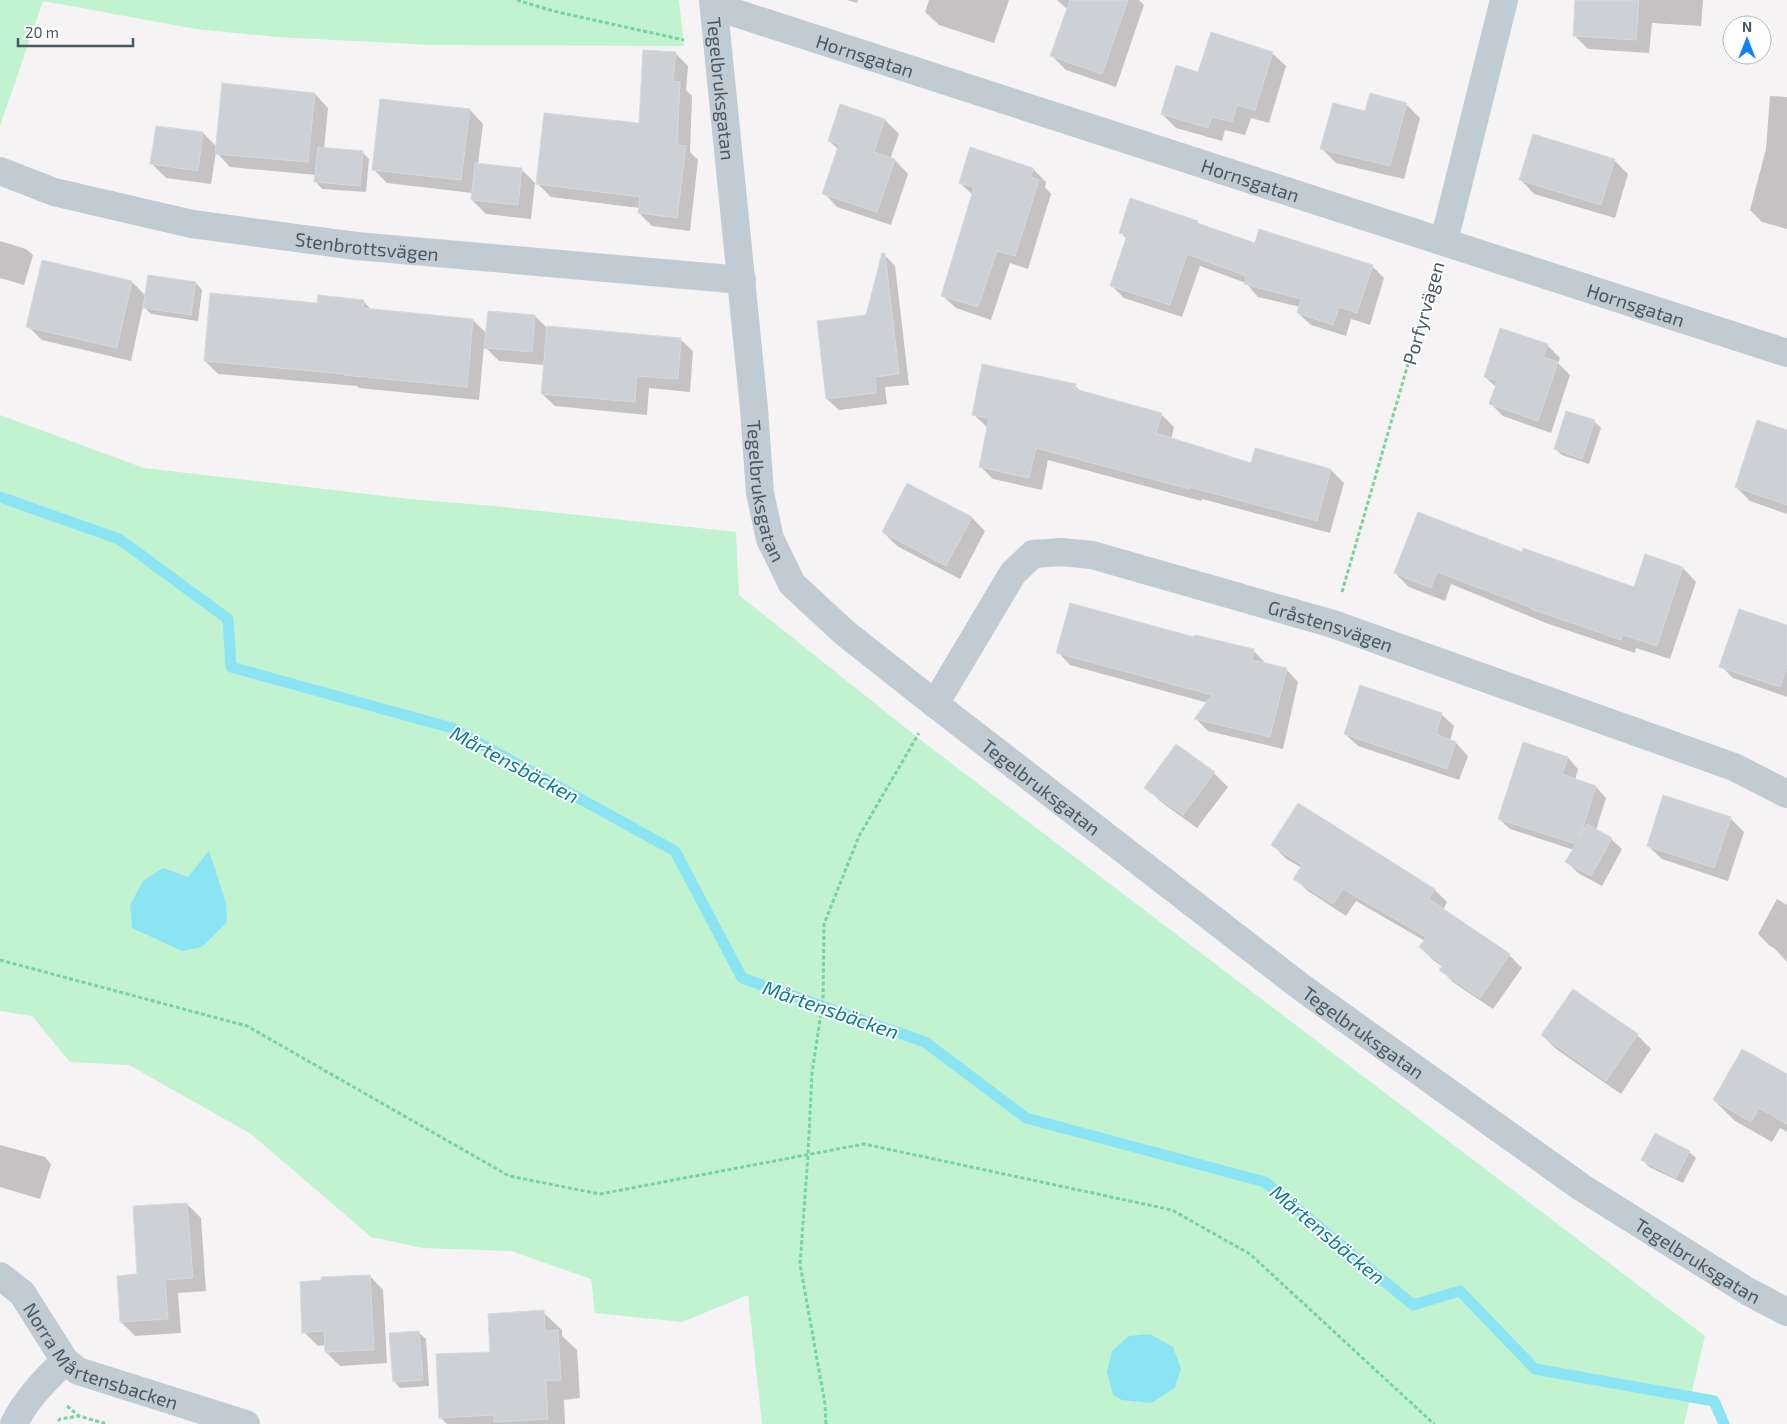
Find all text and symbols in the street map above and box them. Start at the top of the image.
scale bar [18,15,132,47]
north arrow [1722,15,1772,65]
street label: Tegelbruksgatan [703,16,740,161]
text: N [1742,18,1752,35]
text: 20 m [25,23,59,41]
street label: Hornsgatan [813,28,917,81]
street label: Hornsgatan [1199,153,1302,206]
street label: Stenbrottsvägen [294,226,440,265]
street label: Porfyrvägen [1397,259,1449,367]
street label: Hornsgatan [1584,278,1688,331]
street label: Tegelbruksgatan [743,419,791,565]
street label: Gråstensvägen [1265,595,1396,656]
water label: Mårtensbäcken [447,720,583,808]
street label: Tegelbruksgatan [978,733,1106,840]
water label: Mårtensbäcken [760,975,902,1043]
street label: Tegelbruksgatan [1299,981,1429,1083]
water label: Mårtensbäcken [1266,1179,1390,1289]
street label: Tegelbruksgatan [1631,1212,1765,1308]
street label: Norra Mårtensbacken [19,1298,181,1413]

